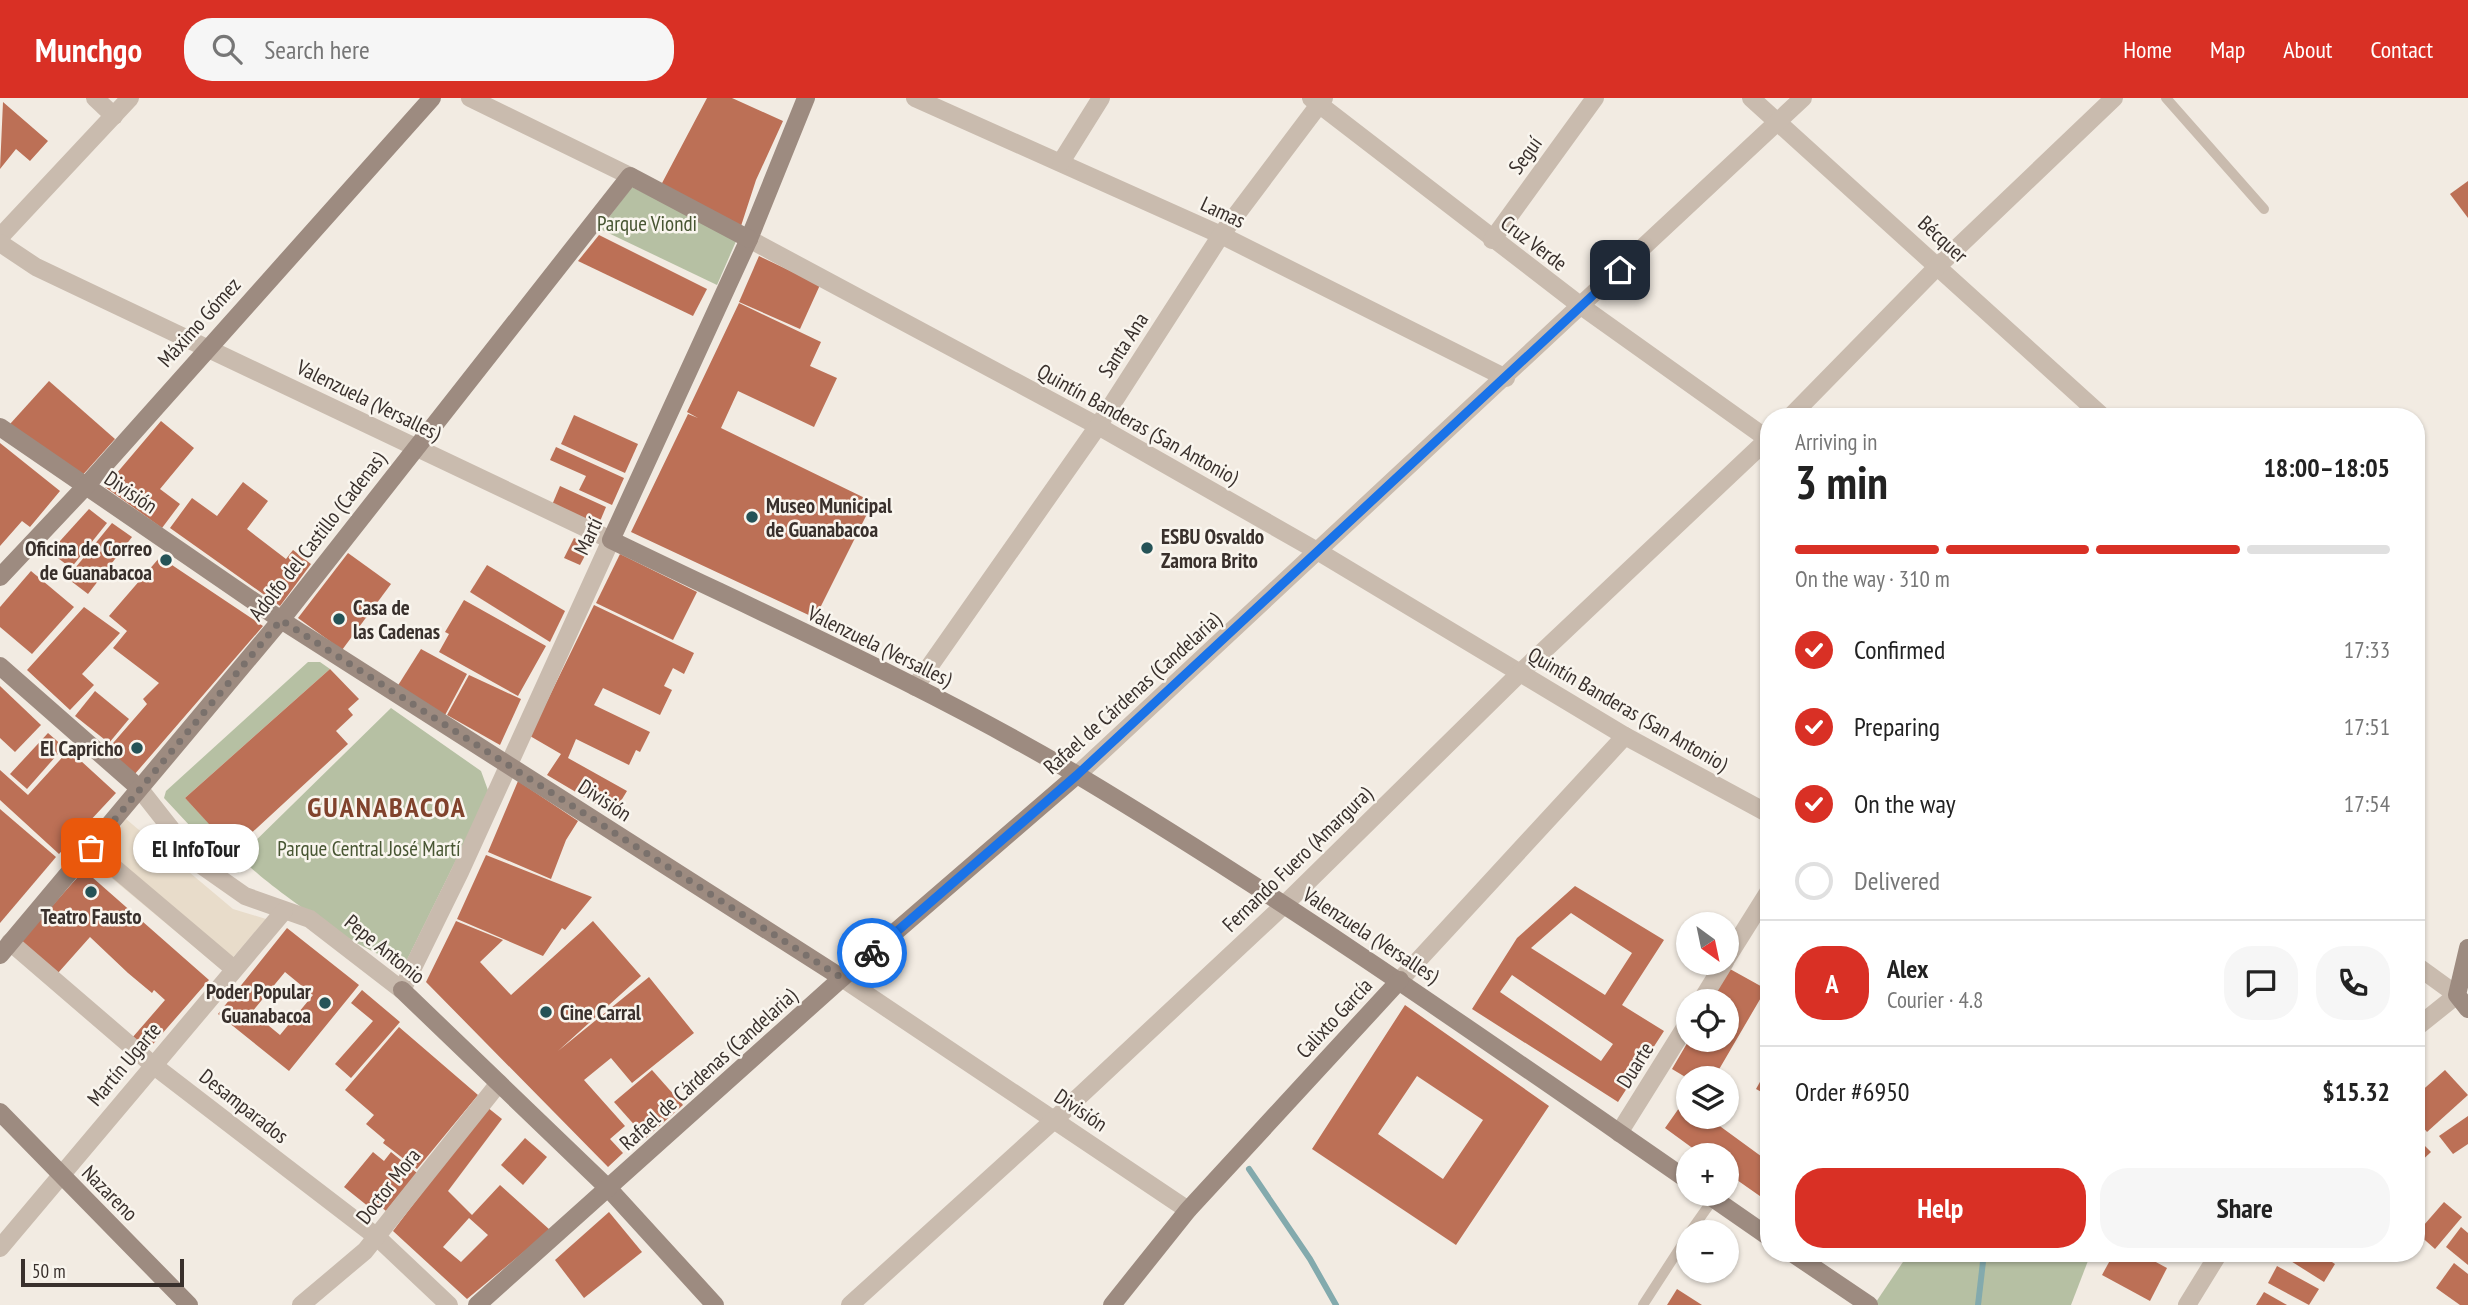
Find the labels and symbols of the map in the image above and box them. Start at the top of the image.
street label: Seguí [1502,130,1548,179]
street label: Lamas [1196,190,1250,234]
street label: Cruz Verde [1495,209,1573,277]
park label: Parque Viondi [597,210,697,237]
street label: Bécquer [1912,210,1974,269]
pin [1590,240,1650,300]
street label: Máximo Gómez [152,272,246,372]
street label: Santa Ana [1092,307,1154,383]
street label: Valenzuela (Versalles) [292,353,446,447]
street label: Quintín Banderas (San Antonio) [1032,357,1244,491]
street label: Adolfo del Castillo (Cadenas) [243,446,392,626]
street label: División [99,465,163,519]
place label: Museo Municipal de Guanabacoa [766,492,893,543]
marker: Museo Municipal de Guanabacoa [744,509,760,525]
street label: Martí [568,513,609,559]
place label: ESBU Osvaldo Zamora Brito [1161,523,1264,574]
place label: Oficina de Correo de Guanabacoa [25,535,152,586]
marker: ESBU Osvaldo Zamora Brito [1139,540,1155,556]
marker: Oficina de Correo de Guanabacoa [158,552,174,568]
place label: Casa de las Cadenas [353,594,440,645]
street label: Valenzuela (Versalles) [803,599,957,693]
street label: Rafael de Cárdenas (Candelaria) [1038,606,1226,780]
marker: Casa de las Cadenas [331,611,347,627]
street label: Quintín Banderas (San Antonio) [1523,641,1733,777]
place label: El Capricho [40,735,123,762]
marker: El Capricho [129,740,145,756]
street label: División [573,773,637,827]
street label: Fernando Fuero (Amargura) [1216,780,1378,938]
district label: GUANABACOA [307,788,467,825]
pin [61,818,121,878]
callout: El InfoTour [133,824,259,872]
park label: Parque Central José Martí [277,835,461,862]
street label: Valenzuela (Versalles) [1297,880,1444,989]
marker: Teatro Fausto [83,884,99,900]
place label: Teatro Fausto [41,903,141,930]
street label: Pepe Antonio [339,908,431,990]
north arrow [1676,912,1740,975]
courier [837,918,907,988]
street label: Calixto García [1290,972,1378,1064]
place label: Poder Popular Guanabacoa [206,978,312,1029]
street label: Rafael de Cárdenas (Candelaria) [614,982,802,1156]
marker: Poder Popular Guanabacoa [317,995,333,1011]
place label: Cine Carral [560,999,642,1026]
marker: Cine Carral [538,1004,554,1020]
street label: Martín Ugarte [81,1017,167,1111]
street label: Duarte [1611,1037,1659,1093]
street label: Desamparados [194,1063,294,1149]
street label: División [1049,1083,1113,1137]
street label: Doctor Mora [350,1143,426,1229]
street label: Nazareno [76,1159,144,1227]
scale bar [21,1256,184,1288]

